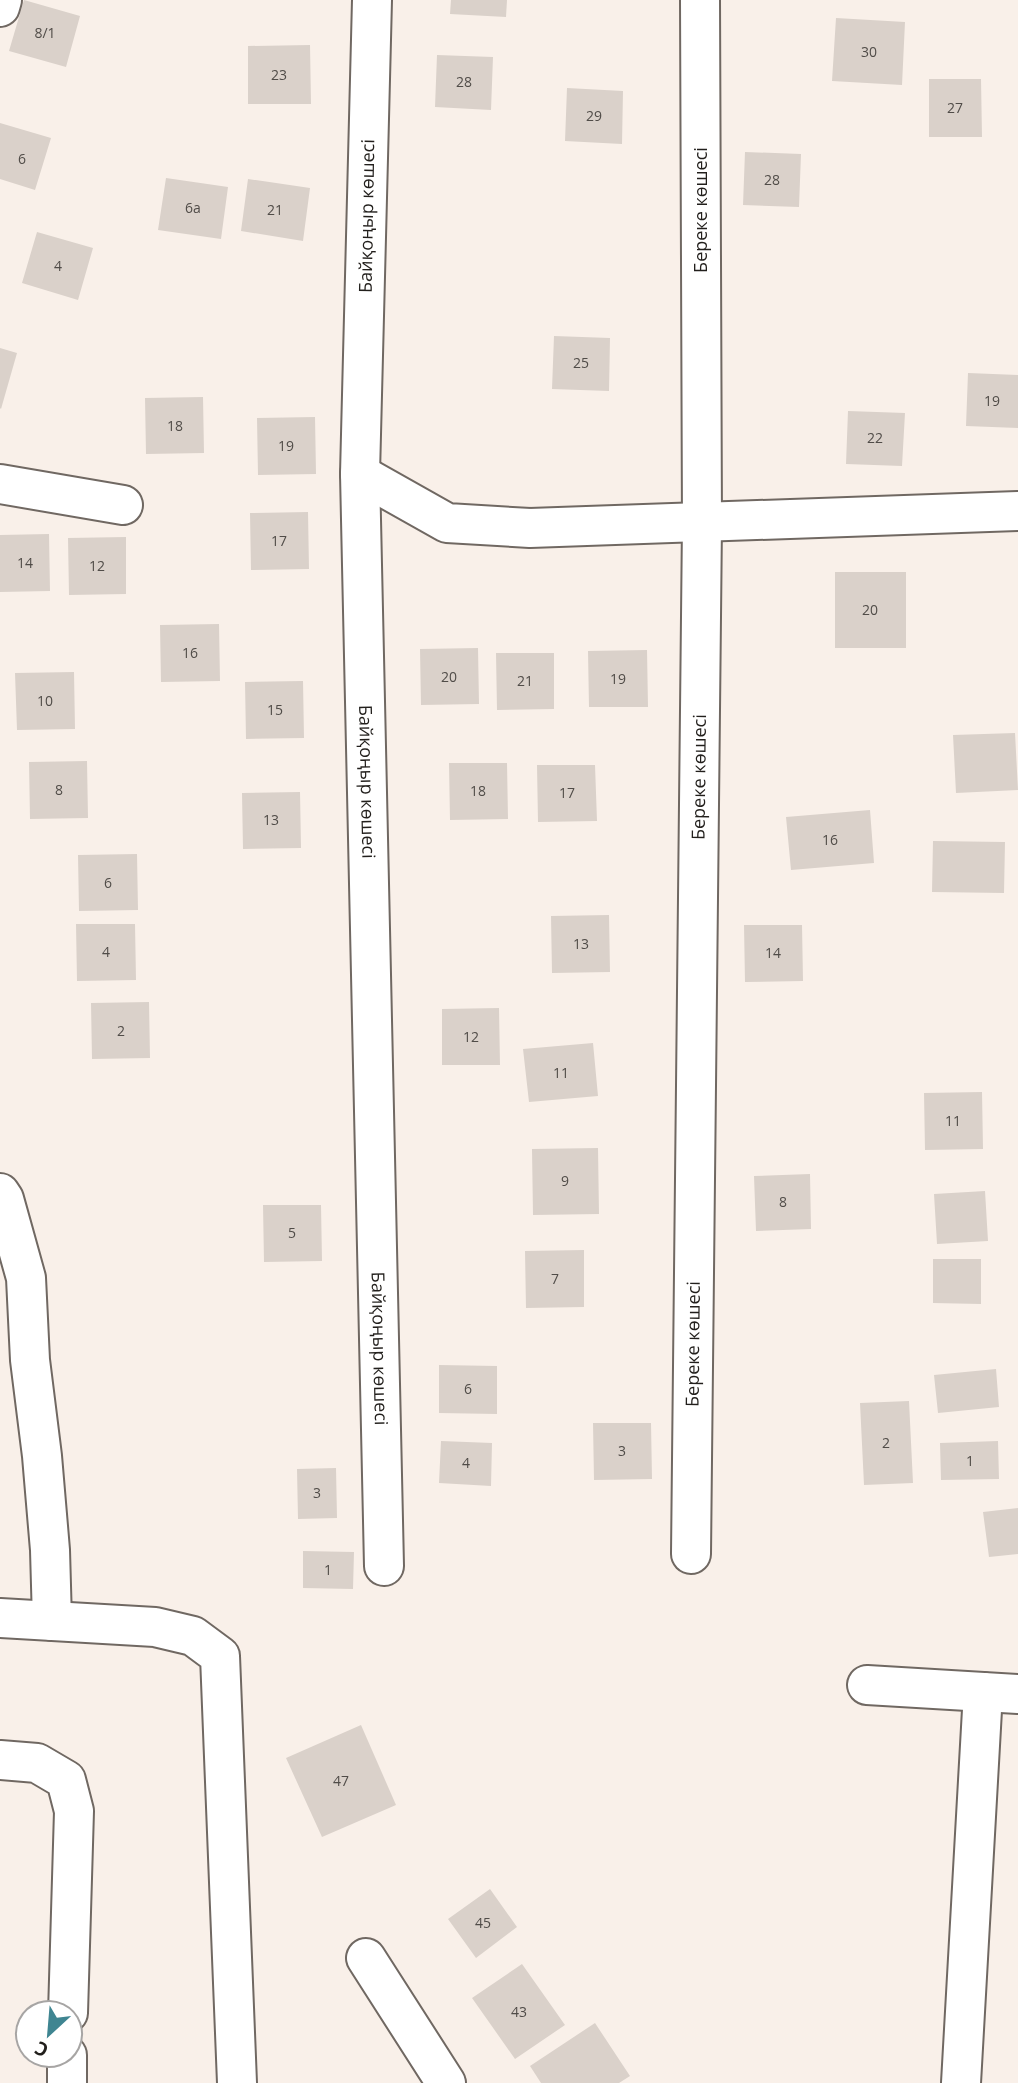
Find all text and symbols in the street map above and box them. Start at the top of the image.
house number: 8/1 [34,23,56,42]
house number: 30 [861,42,877,61]
house number: 23 [271,65,287,84]
house number: 28 [456,72,472,91]
house number: 27 [947,98,963,117]
house number: 29 [586,106,602,125]
street label: Байқоңыр көшесі [353,139,379,293]
street label: Береке көшесі [688,147,712,273]
house number: 6 [18,149,26,168]
house number: 28 [764,170,780,189]
house number: 6а [185,198,201,217]
house number: 21 [267,200,283,219]
house number: 4 [54,256,62,275]
house number: 25 [573,353,589,372]
house number: 19 [984,391,1000,410]
house number: 18 [167,416,183,435]
house number: 22 [867,428,883,447]
house number: 19 [278,436,294,455]
house number: 17 [271,531,287,550]
house number: 14 [17,553,33,572]
house number: 12 [89,556,105,575]
house number: 20 [862,600,878,619]
house number: 16 [182,643,198,662]
house number: 20 [441,667,457,686]
house number: 19 [610,669,626,688]
house number: 21 [517,671,533,690]
house number: 10 [37,691,53,710]
house number: 15 [267,700,283,719]
street label: Байқоңыр көшесі [354,705,381,859]
street label: Береке көшесі [686,714,711,840]
house number: 8 [55,780,63,799]
house number: 18 [470,781,486,800]
house number: 17 [559,783,575,802]
house number: 13 [263,810,279,829]
house number: 16 [822,830,838,849]
house number: 6 [104,873,112,892]
house number: 13 [573,934,589,953]
house number: 4 [102,942,110,961]
house number: 14 [765,943,781,962]
house number: 2 [117,1021,125,1040]
house number: 12 [463,1027,479,1046]
house number: 11 [553,1063,569,1082]
house number: 11 [945,1111,961,1130]
house number: 9 [561,1171,569,1190]
house number: 8 [779,1192,787,1211]
house number: 5 [288,1223,296,1242]
house number: 7 [551,1269,559,1288]
street label: Байқоңыр көшесі [367,1271,394,1426]
street label: Береке көшесі [680,1281,705,1407]
house number: 6 [464,1379,472,1398]
house number: 2 [882,1433,890,1452]
house number: 3 [618,1441,626,1460]
house number: 1 [966,1451,974,1470]
house number: 4 [462,1453,470,1472]
house number: 3 [313,1483,321,1502]
house number: 1 [324,1560,332,1579]
house number: 47 [333,1771,349,1790]
house number: 45 [475,1913,491,1932]
north arrow [14,1999,84,2069]
house number: 43 [511,2002,527,2021]
text: С [30,2035,53,2064]

